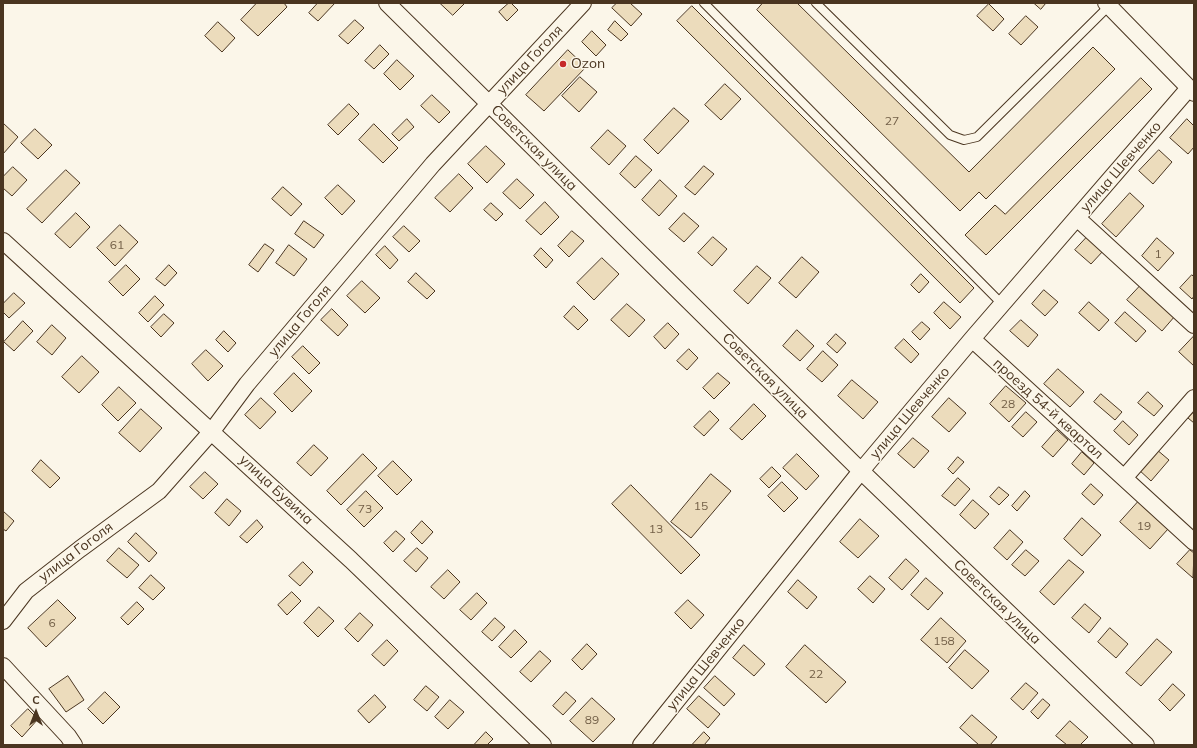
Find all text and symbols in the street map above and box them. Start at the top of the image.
street label: улица Гоголя [494,22,566,98]
place label: Ozon [571,56,605,72]
marker: Ozon [558,59,568,69]
street label: Советская улица [487,101,581,195]
house number: 27 [885,114,899,128]
street label: улица Шевченко [1077,118,1165,216]
house number: 61 [110,238,124,252]
house number: 1 [1154,247,1162,261]
street label: улица Гоголя [265,282,335,360]
street label: Советская улица [718,329,812,423]
street label: проезд 54-й квартал [989,355,1107,463]
street label: улица Шевченко [867,364,953,462]
house number: 28 [1001,397,1015,411]
street label: улица Бувина [236,452,316,528]
house number: 15 [694,499,708,513]
house number: 73 [358,502,372,516]
street label: улица Гоголя [35,519,117,585]
house number: 19 [1137,519,1151,533]
house number: 13 [649,522,663,536]
street label: Советская улица [950,556,1044,648]
street label: улица Шевченко [663,614,749,714]
house number: 6 [48,616,56,630]
house number: 158 [933,634,955,648]
house number: 22 [809,667,823,681]
north arrow [16,692,56,732]
text: С [32,693,40,707]
house number: 89 [585,713,599,727]

